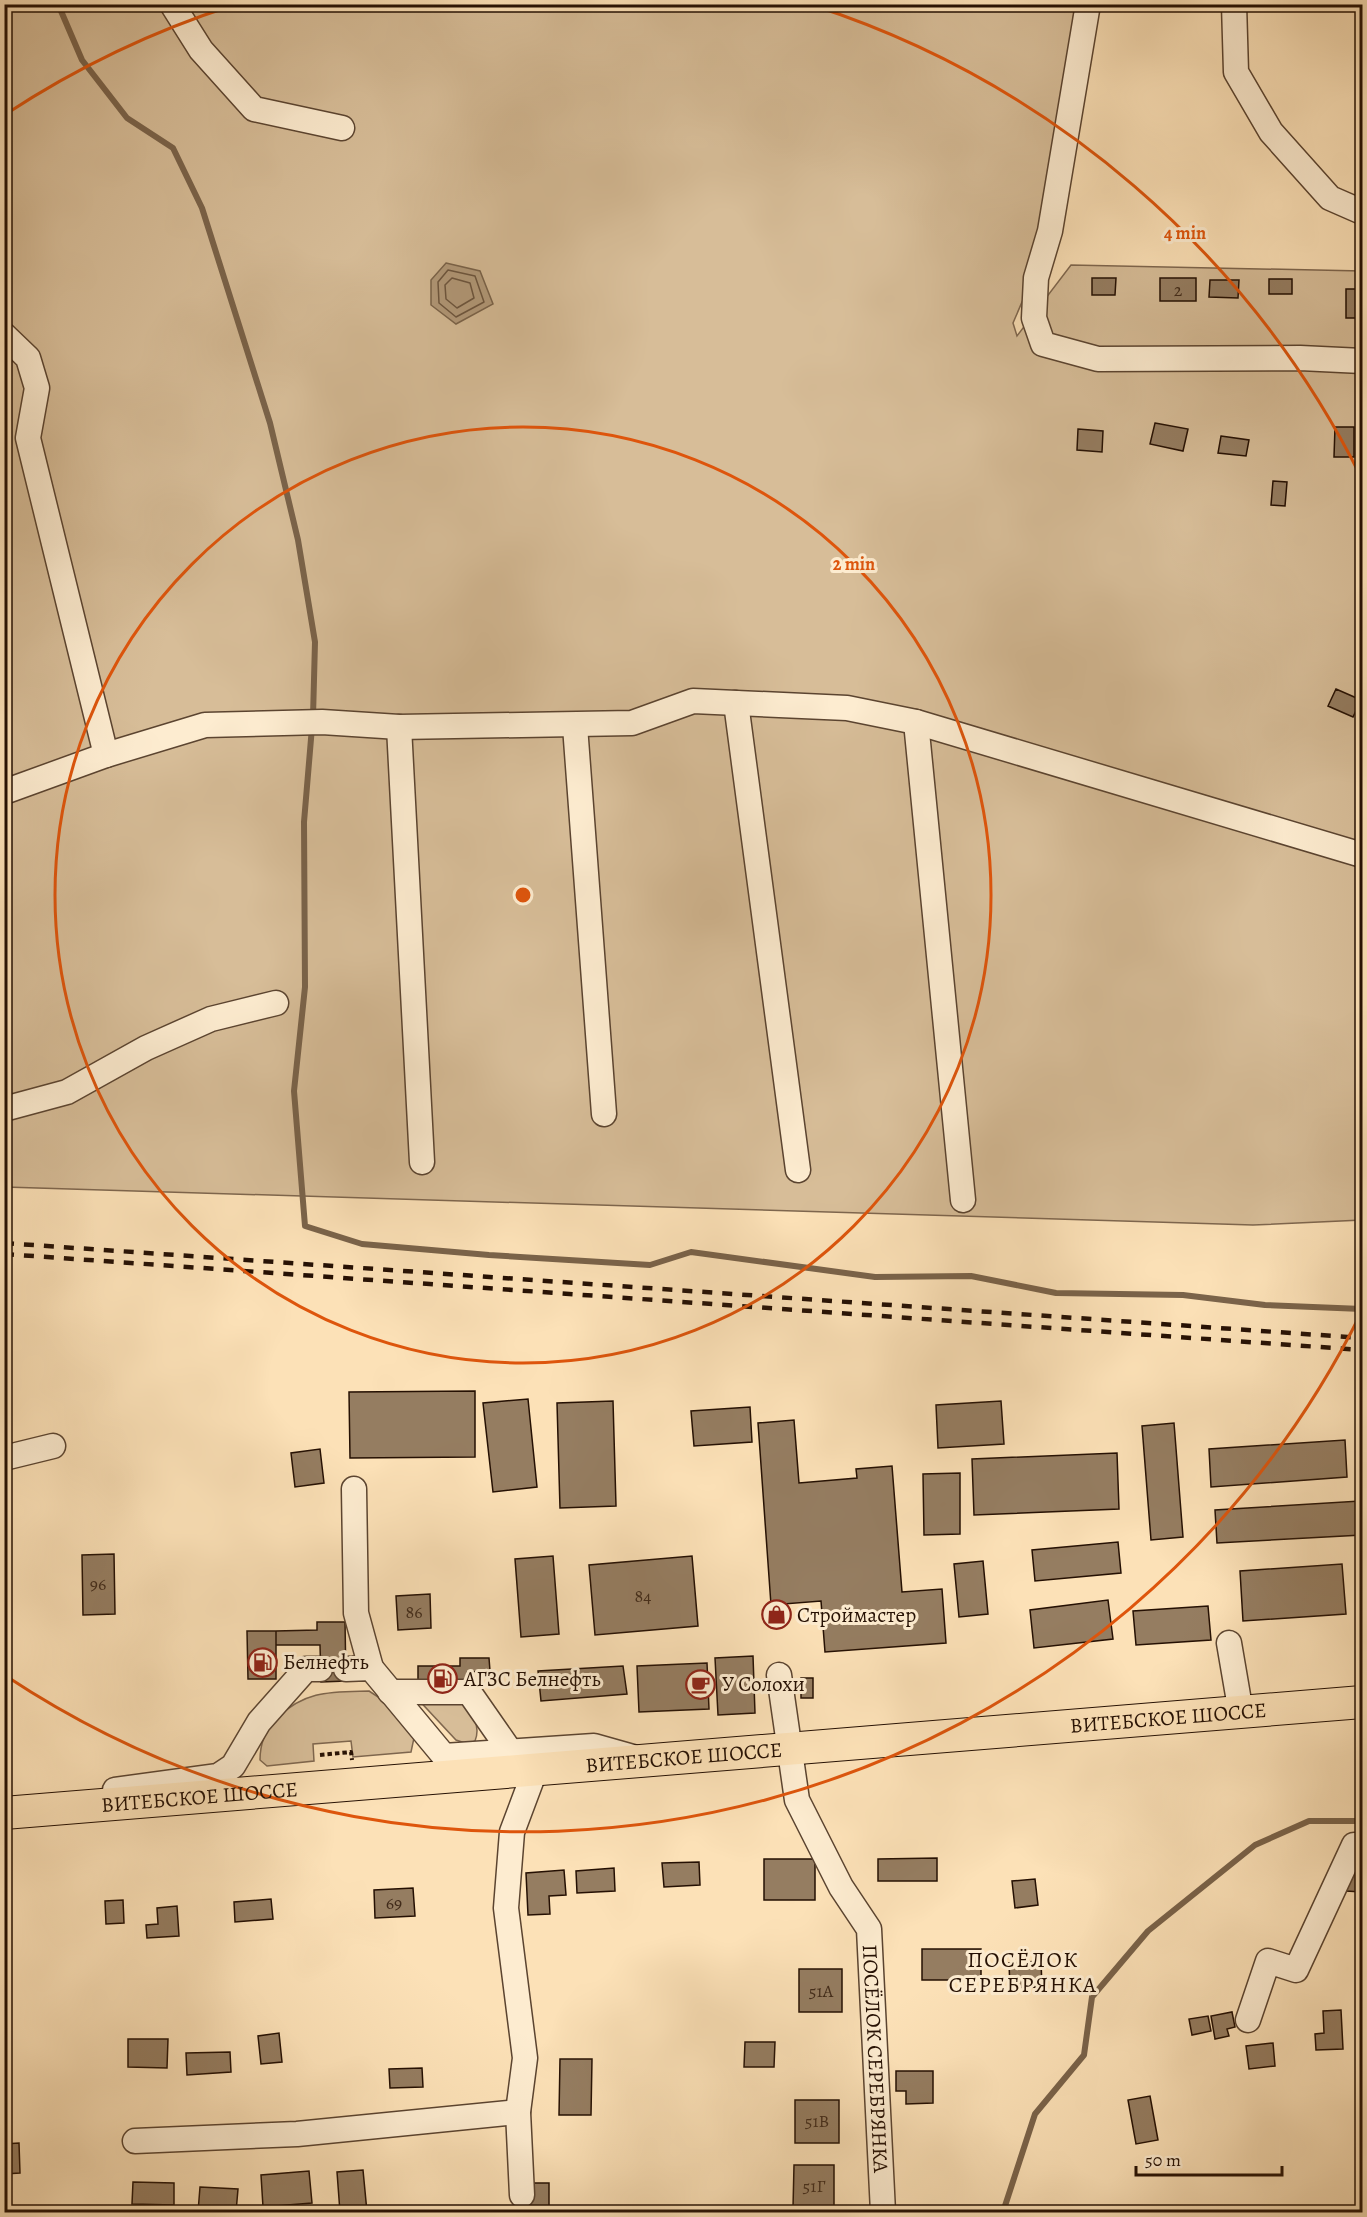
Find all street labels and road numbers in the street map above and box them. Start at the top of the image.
street label: ВИТЕБСКОЕ ШОССЕ [1069,1696,1267,1740]
street label: ВИТЕБСКОЕ ШОССЕ [584,1735,783,1779]
street label: ВИТЕБСКОЕ ШОССЕ [100,1775,299,1819]
street label: ПОСЁЛОК СЕРЕБРЯНКА [856,1944,895,2174]

